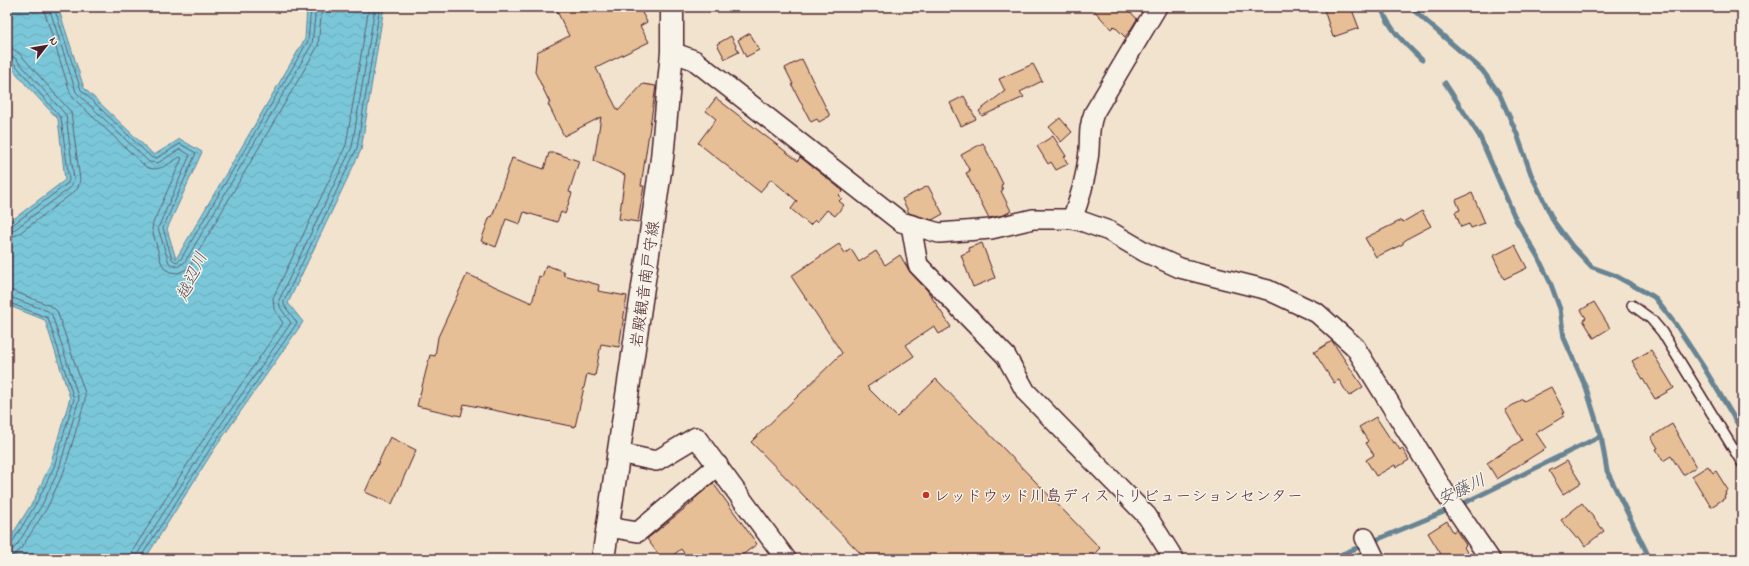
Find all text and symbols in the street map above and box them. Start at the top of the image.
north arrow [26,26,66,66]
text: N [45,34,62,49]
street label: 岩殿観音南戸守線 [625,219,667,349]
water label: 越辺川 [170,248,214,306]
water label: 安藤川 [1433,468,1490,512]
place label: レッドウッド川島ディストリビューションセンター [934,485,1303,509]
marker: レッドウッド川島ディストリビューションセンター [921,490,931,500]

